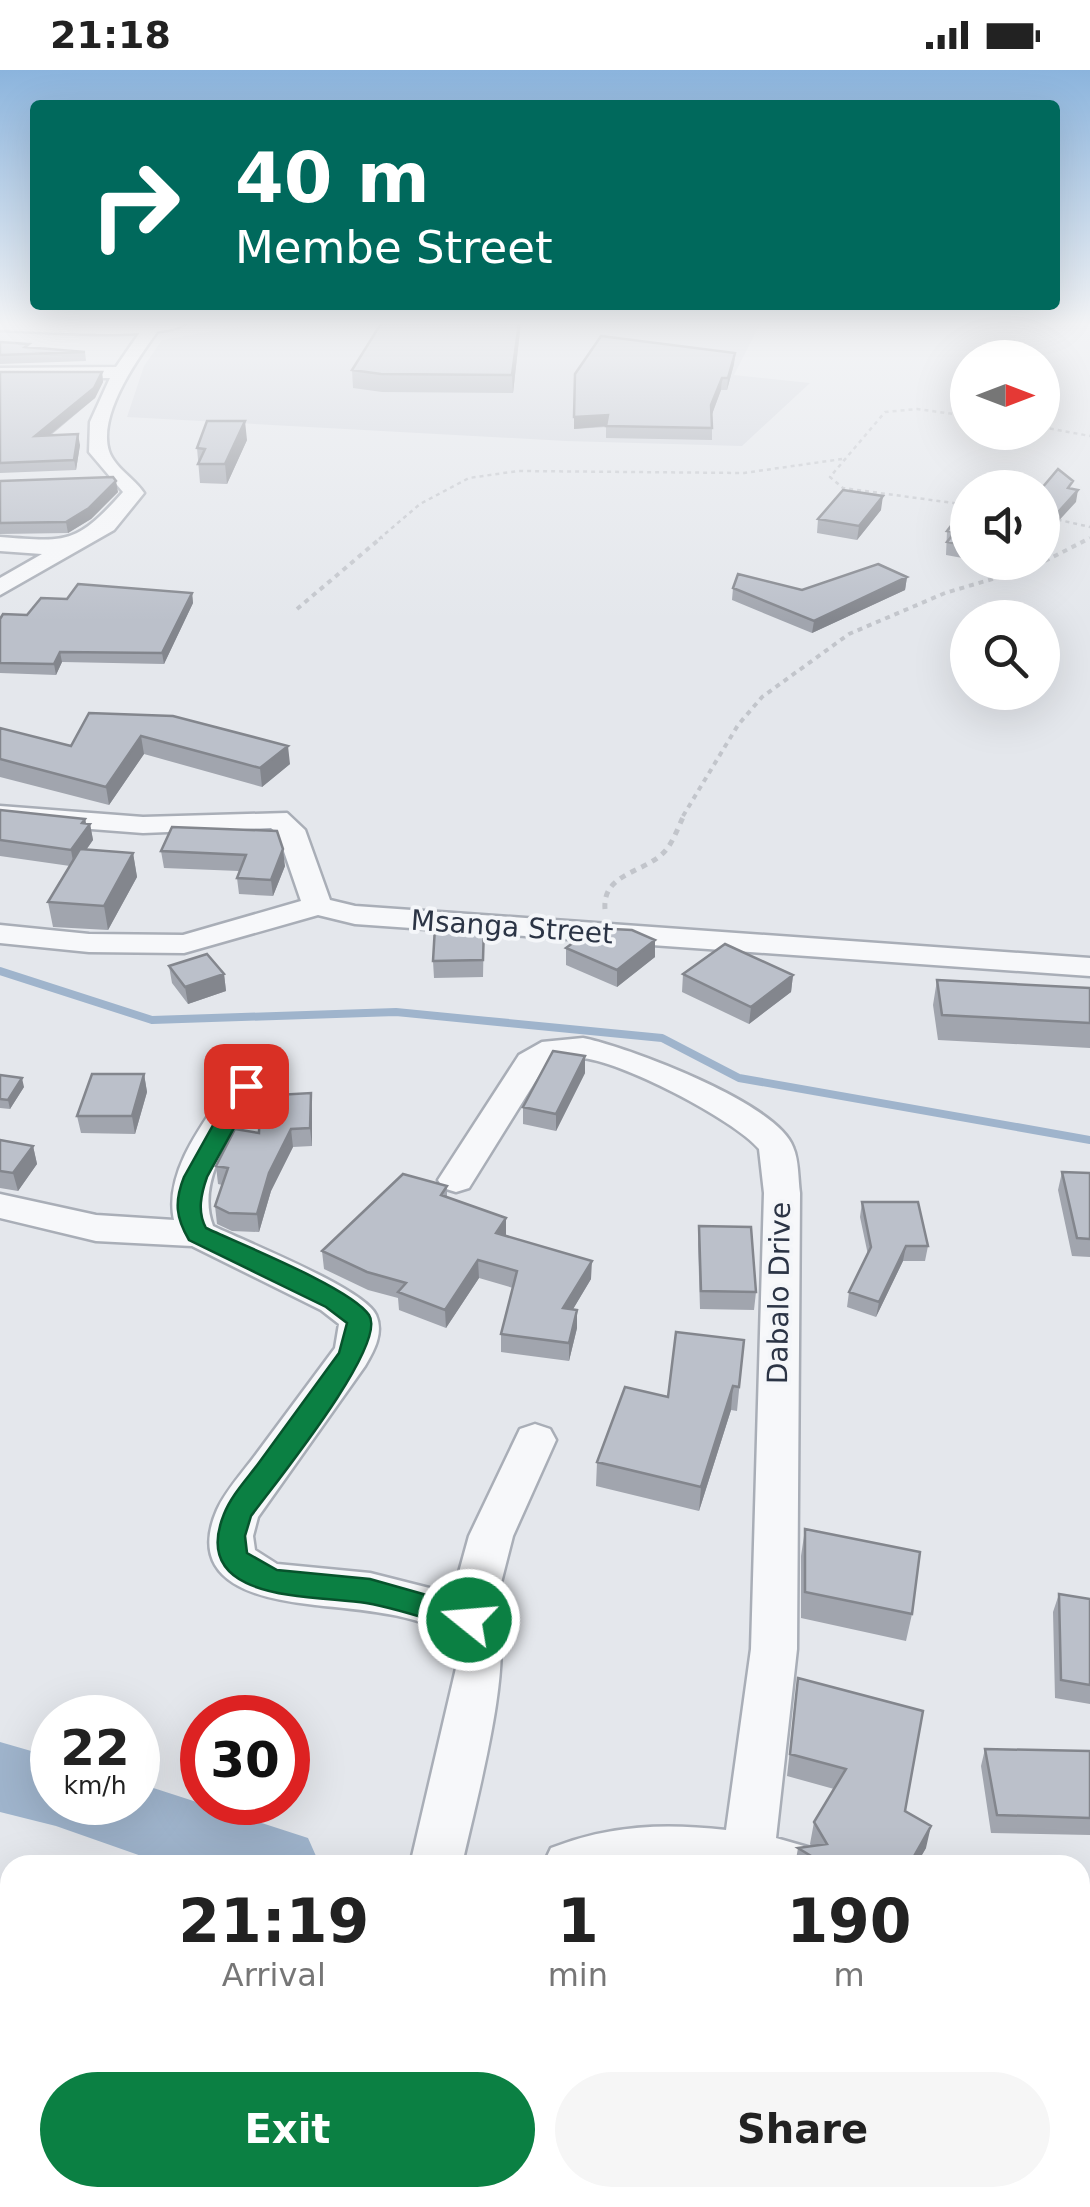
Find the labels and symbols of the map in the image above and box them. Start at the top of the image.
north arrow [950,340,1060,450]
street label: Msanga Street [410,903,614,951]
pin [204,1044,289,1129]
street label: Dabalo Drive [761,1202,797,1384]
position arrow [417,1568,521,1672]
speed limit sign: 30 [180,1695,310,1825]

